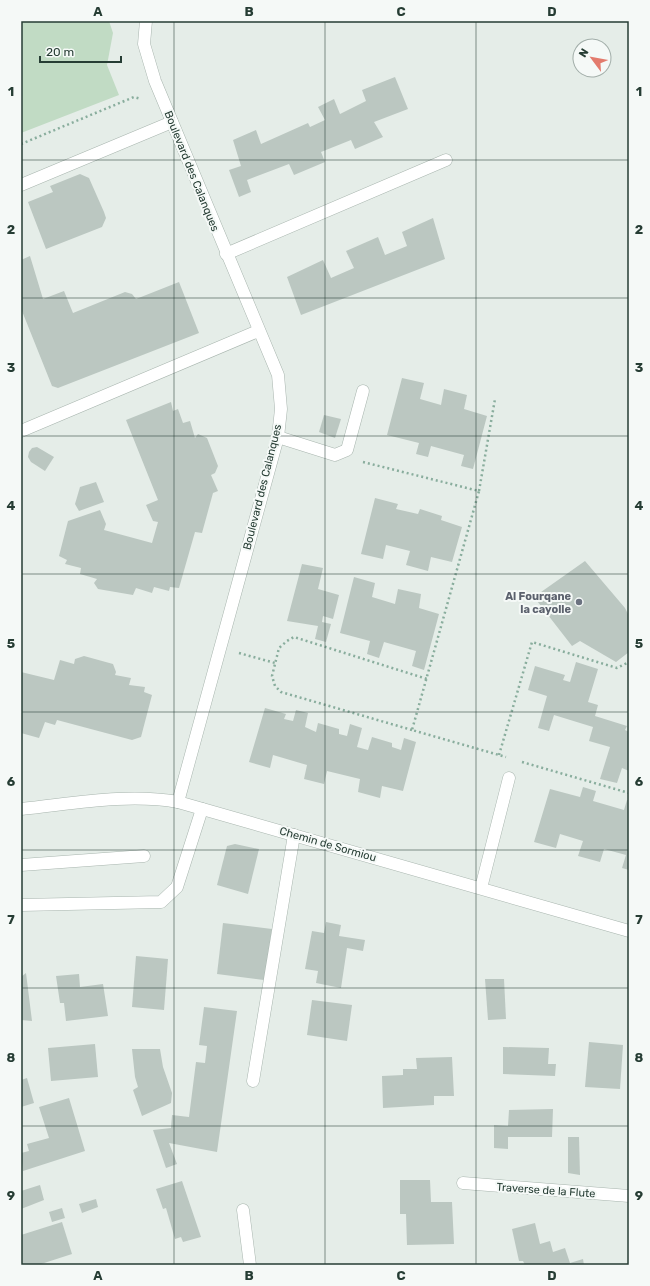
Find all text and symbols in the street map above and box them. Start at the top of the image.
text: A [93,4,103,19]
text: B [244,4,254,19]
text: C [396,4,406,19]
text: D [547,4,557,19]
scale bar [40,38,121,64]
north arrow [572,38,612,78]
text: 20 m [46,45,74,59]
text: N [576,46,592,60]
text: 1 [8,84,14,99]
text: 1 [636,84,642,99]
street label: Boulevard des Calanques [161,109,222,234]
text: 2 [7,222,15,237]
text: 2 [635,222,643,237]
text: 3 [7,360,16,375]
text: 3 [635,360,644,375]
street label: Boulevard des Calanques [241,423,284,551]
text: 4 [7,498,16,513]
text: 4 [635,498,644,513]
place label: Al Fourqane la cayolle [505,590,571,616]
marker: Al Fourqane la cayolle [574,597,584,607]
text: 5 [7,636,15,651]
text: 5 [635,636,643,651]
text: 6 [7,774,16,789]
text: 6 [635,774,644,789]
street label: Chemin de Sormiou [278,824,378,865]
text: 7 [7,912,15,927]
text: 7 [635,912,643,927]
text: 8 [7,1050,16,1065]
text: 8 [635,1050,644,1065]
street label: Traverse de la Flute [496,1181,596,1200]
text: 9 [7,1188,15,1203]
text: 9 [635,1188,643,1203]
text: A [93,1268,103,1283]
text: B [244,1268,254,1283]
text: C [396,1268,406,1283]
text: D [547,1268,557,1283]

